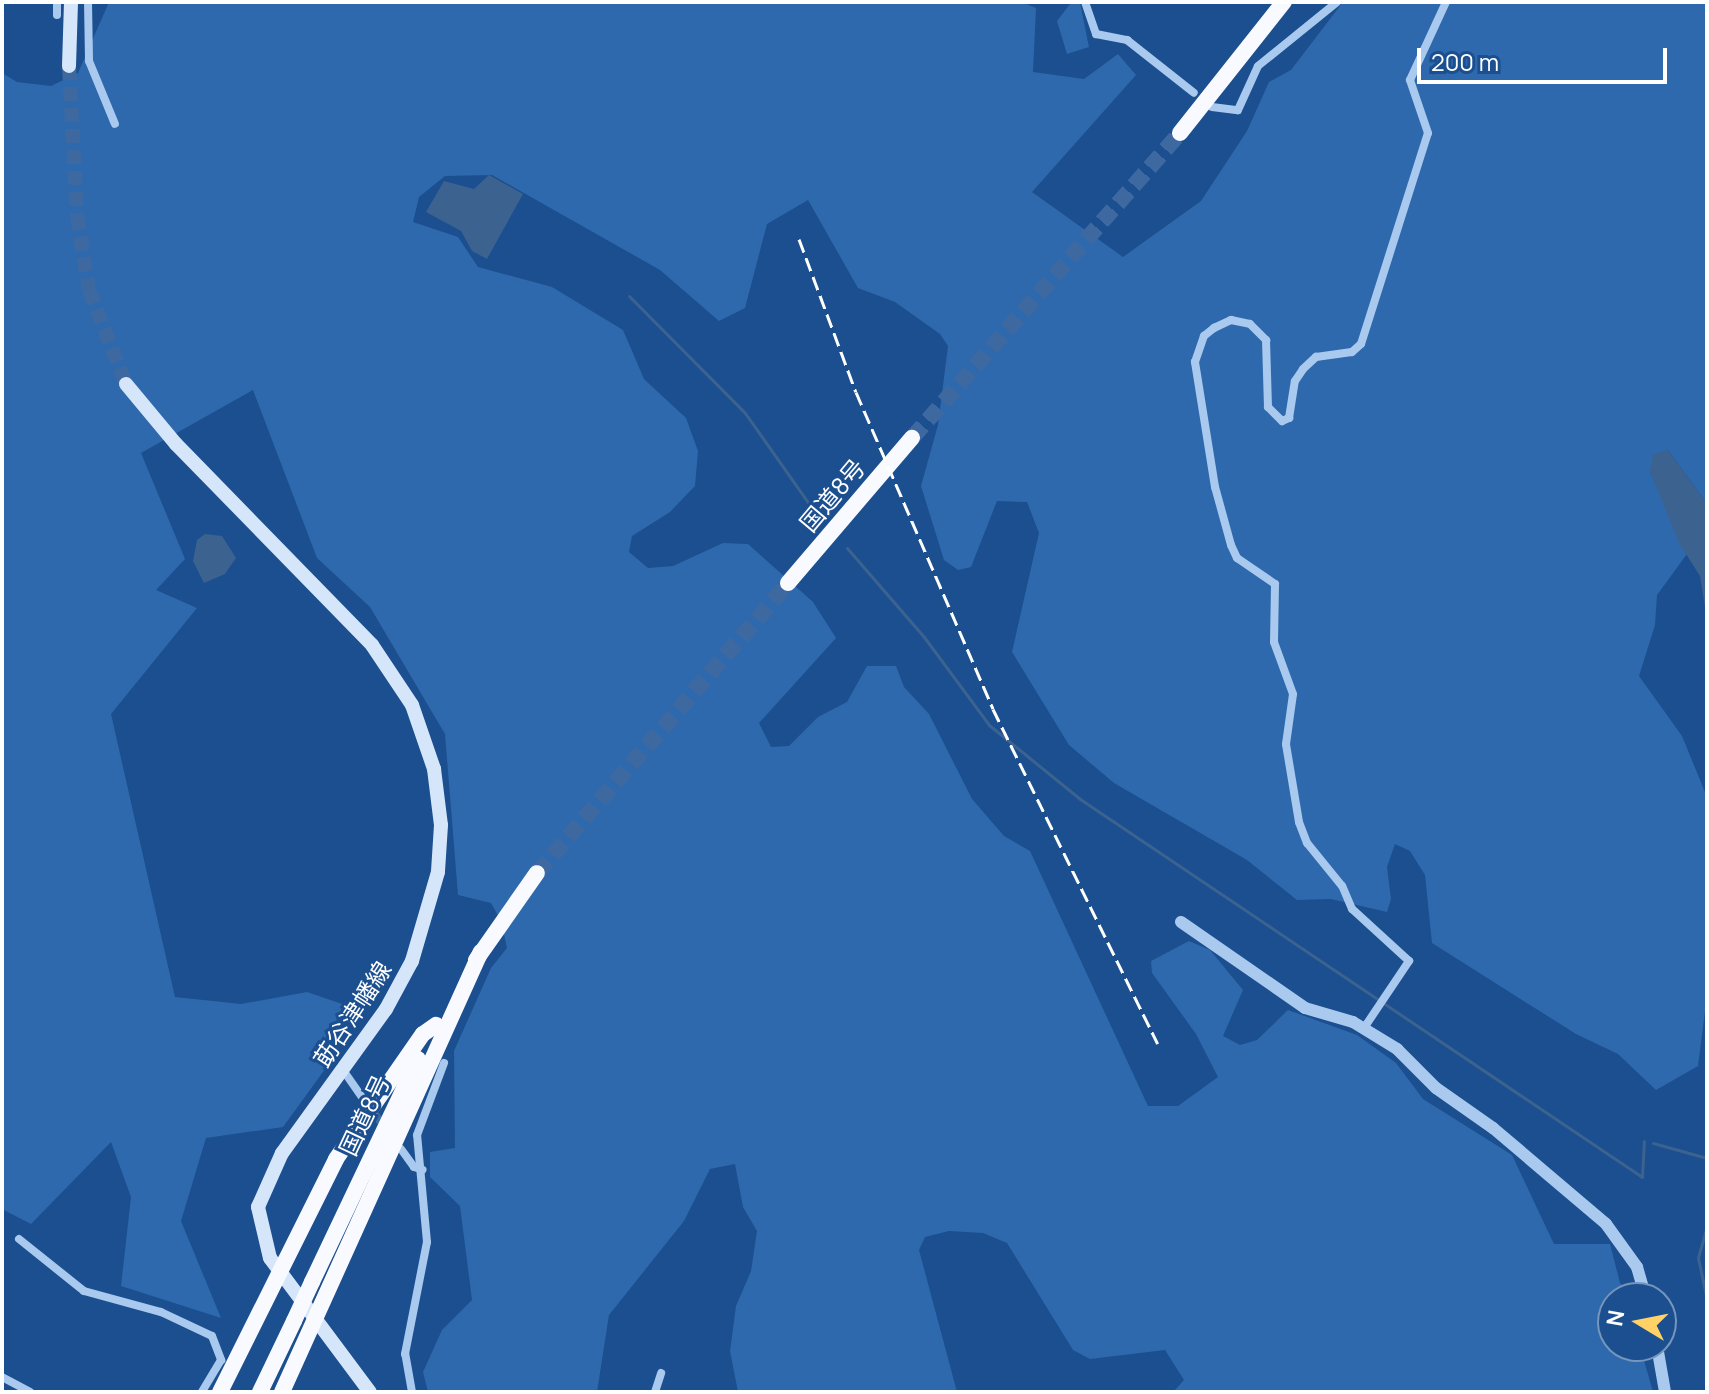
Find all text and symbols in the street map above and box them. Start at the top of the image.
scale bar [1421,32,1671,82]
text: 200 m [1431,45,1499,78]
street label: 国道8号 [793,453,871,537]
street label: 莇谷津幡線 [307,956,397,1072]
street label: 国道8号 [333,1070,395,1160]
north arrow [1597,1282,1677,1362]
text: N [1599,1308,1631,1329]

